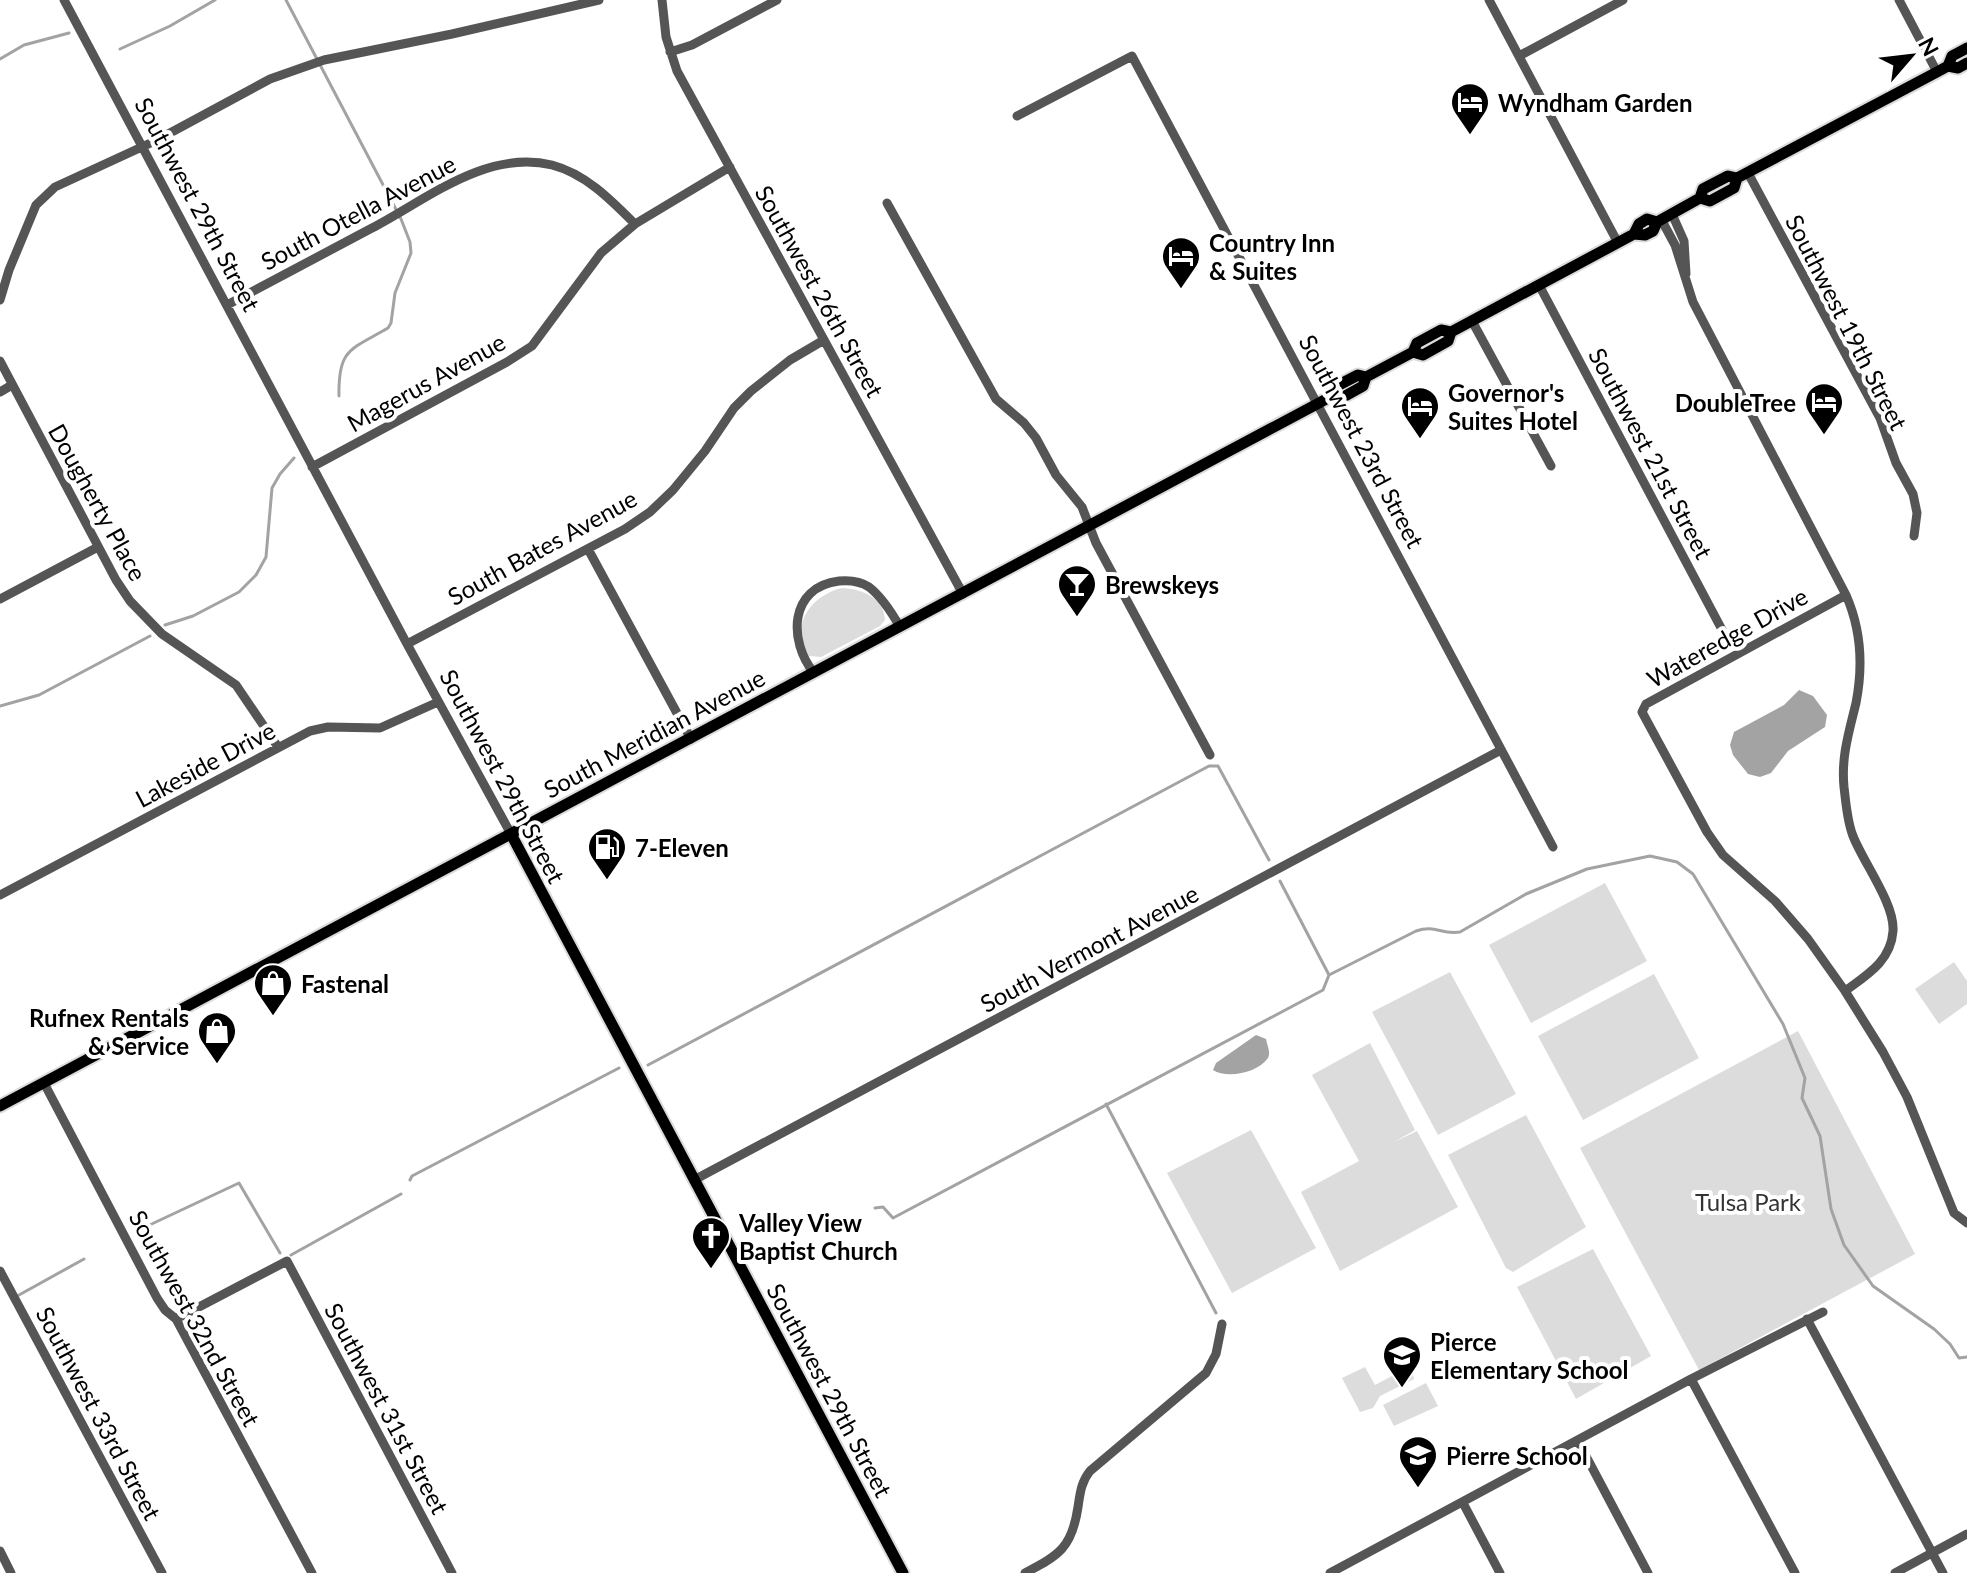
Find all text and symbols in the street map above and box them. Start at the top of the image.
north arrow [1871,16,1951,96]
text: N [1913,33,1945,60]
hotel icon: Wyndham Garden [1449,81,1491,136]
place label: Wyndham Garden [1498,88,1692,117]
street label: Southwest 29th Street [129,92,267,316]
street label: South Otella Avenue [256,148,460,276]
street label: Southwest 26th Street [750,180,890,402]
street label: Southwest 19th Street [1780,210,1914,435]
place label: Country Inn & Suites [1209,228,1335,285]
hotel icon: Country Inn & Suites [1160,235,1202,290]
street label: Magerus Avenue [342,327,510,437]
street label: Southwest 23rd Street [1294,329,1431,553]
street label: Southwest 21st Street [1583,343,1719,564]
place label: Governor's Suites Hotel [1448,378,1578,435]
hotel icon: DoubleTree [1803,381,1845,436]
hotel icon: Governor's Suites Hotel [1399,385,1441,440]
place label: DoubleTree [1675,388,1796,417]
street label: Dougherty Place [43,419,153,585]
street label: South Bates Avenue [442,483,642,611]
bar icon: Brewskeys [1056,563,1098,618]
place label: Brewskeys [1105,570,1219,599]
street label: Wateredge Drive [1642,581,1812,693]
street label: South Meridian Avenue [538,662,770,804]
street label: Southwest 29th Street [434,664,572,888]
street label: Lakeside Drive [130,715,280,813]
fuel station icon: 7-Eleven [586,826,628,881]
place label: 7-Eleven [635,833,729,862]
street label: South Vermont Avenue [975,878,1203,1018]
shop icon: Fastenal [252,962,294,1017]
place label: Fastenal [301,969,389,998]
place label: Rufnex Rentals & Service [29,1003,189,1060]
shop icon: Rufnex Rentals & Service [196,1010,238,1065]
park label: Tulsa Park [1695,1187,1802,1216]
street label: Southwest 32nd Street [124,1205,267,1431]
place label: Valley View Baptist Church [738,1208,898,1265]
church icon: Valley View Baptist Church [690,1215,732,1270]
street label: Southwest 29th Street [761,1278,899,1502]
street label: Southwest 31st Street [319,1298,455,1519]
street label: Southwest 33rd Street [31,1301,168,1525]
place label: Pierce Elementary School [1430,1327,1629,1384]
school or university icon: Pierce Elementary School [1381,1334,1423,1389]
school or university icon: Pierre School [1397,1434,1439,1489]
place label: Pierre School [1446,1441,1588,1470]

